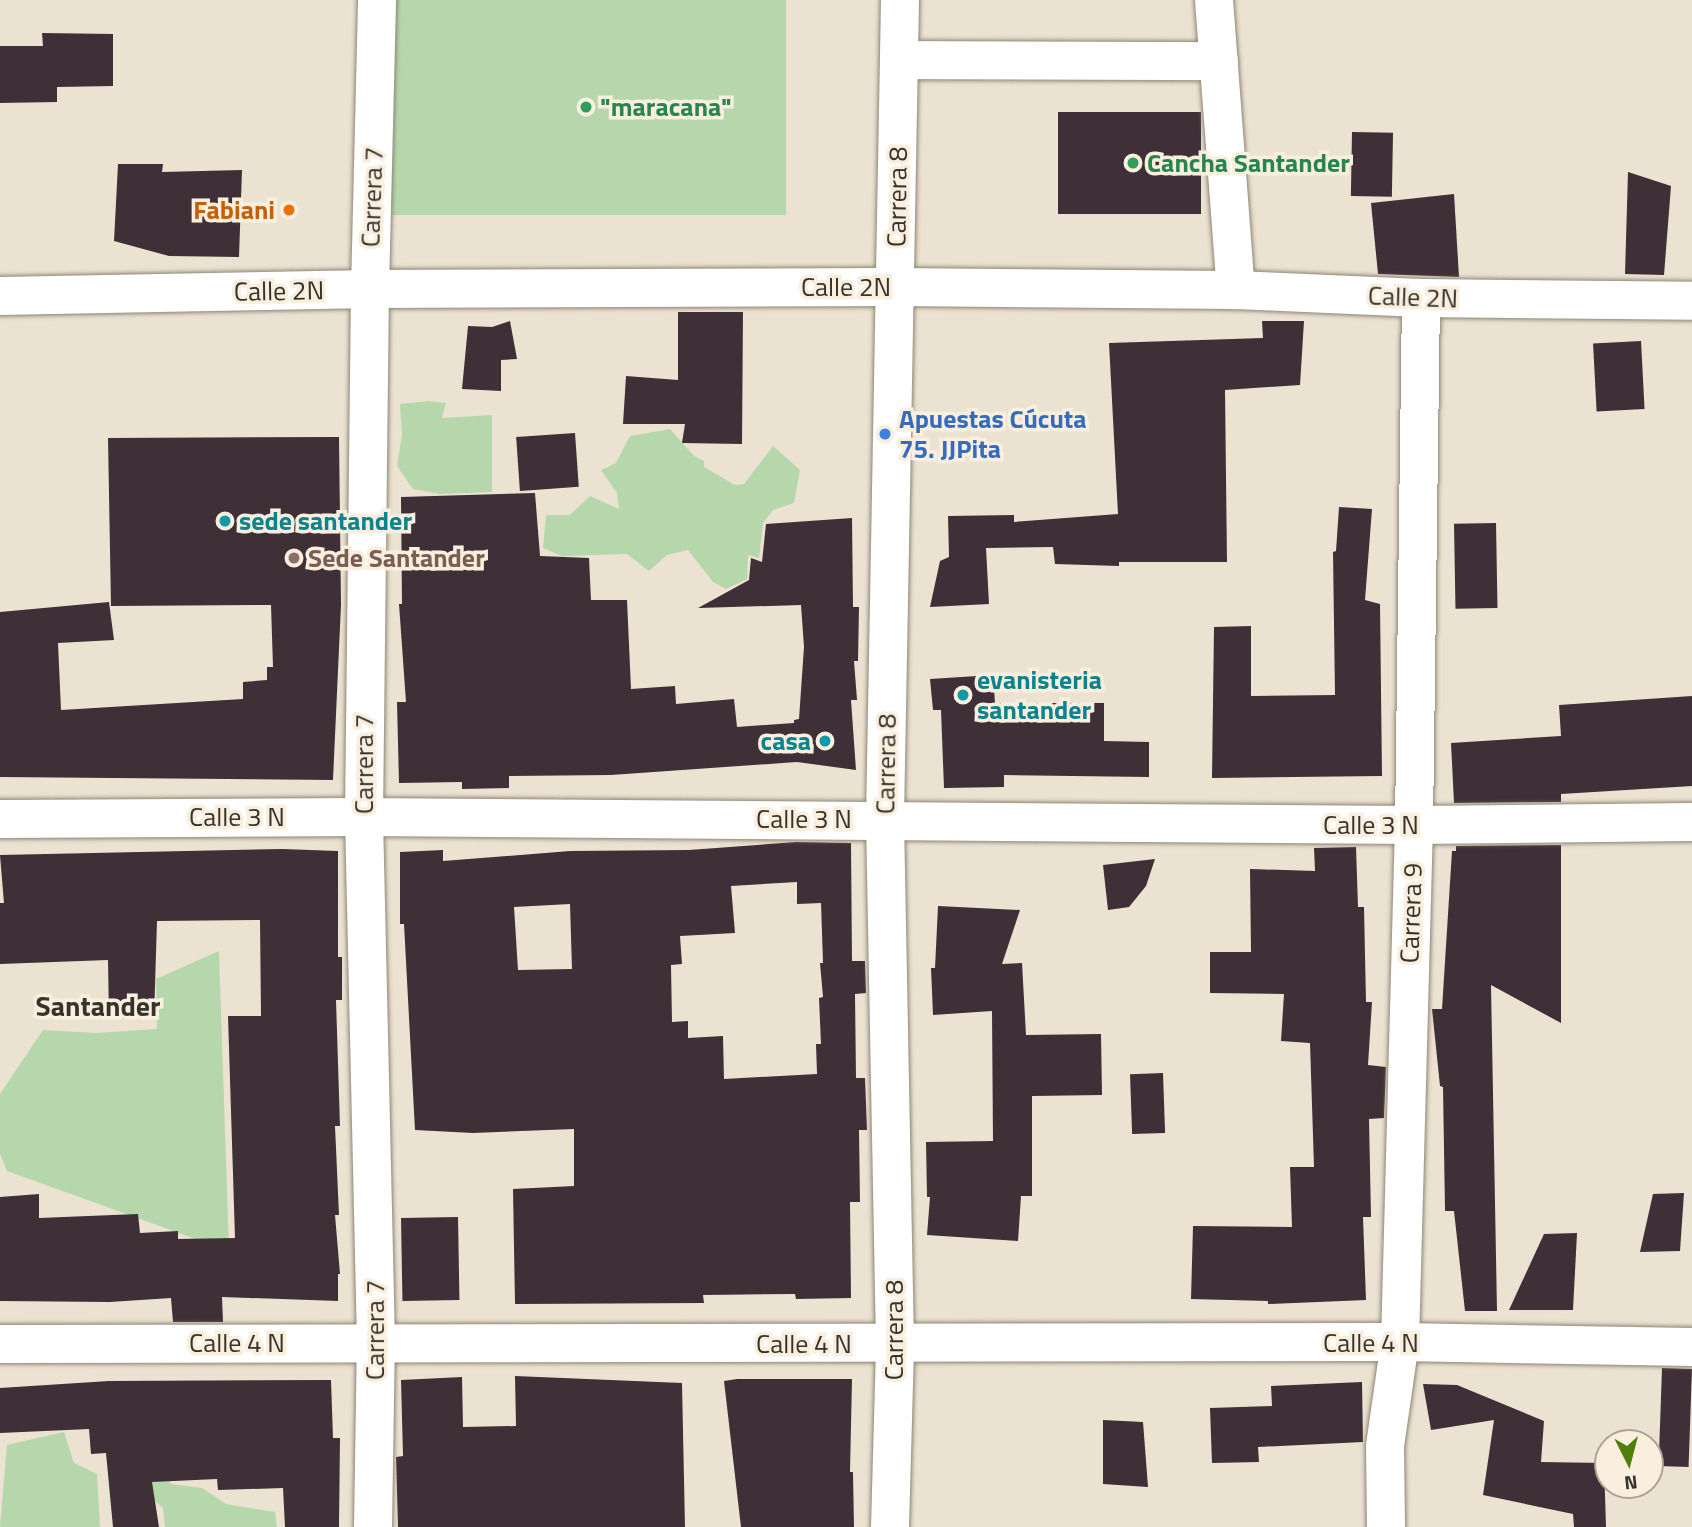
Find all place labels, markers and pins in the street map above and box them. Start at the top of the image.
place label: "maracana" [600,91,732,123]
marker: "maracana" [578,99,594,115]
place label: Cancha Santander [1147,147,1350,179]
marker: Cancha Santander [1125,155,1141,171]
place label: Fabiani [193,194,275,226]
marker: Fabiani [281,202,297,218]
place label: Apuestas Cúcuta 75. JJPita [899,403,1087,464]
marker: Apuestas Cúcuta 75. JJPita [877,426,893,442]
place label: sede santander [239,505,412,537]
marker: sede santander [217,513,233,529]
place label: Sede Santander [308,542,485,574]
marker: Sede Santander [286,550,302,566]
place label: evanisteria santander [977,664,1102,726]
marker: evanisteria santander [955,687,971,703]
place label: casa [761,725,811,757]
marker: casa [817,733,833,749]

